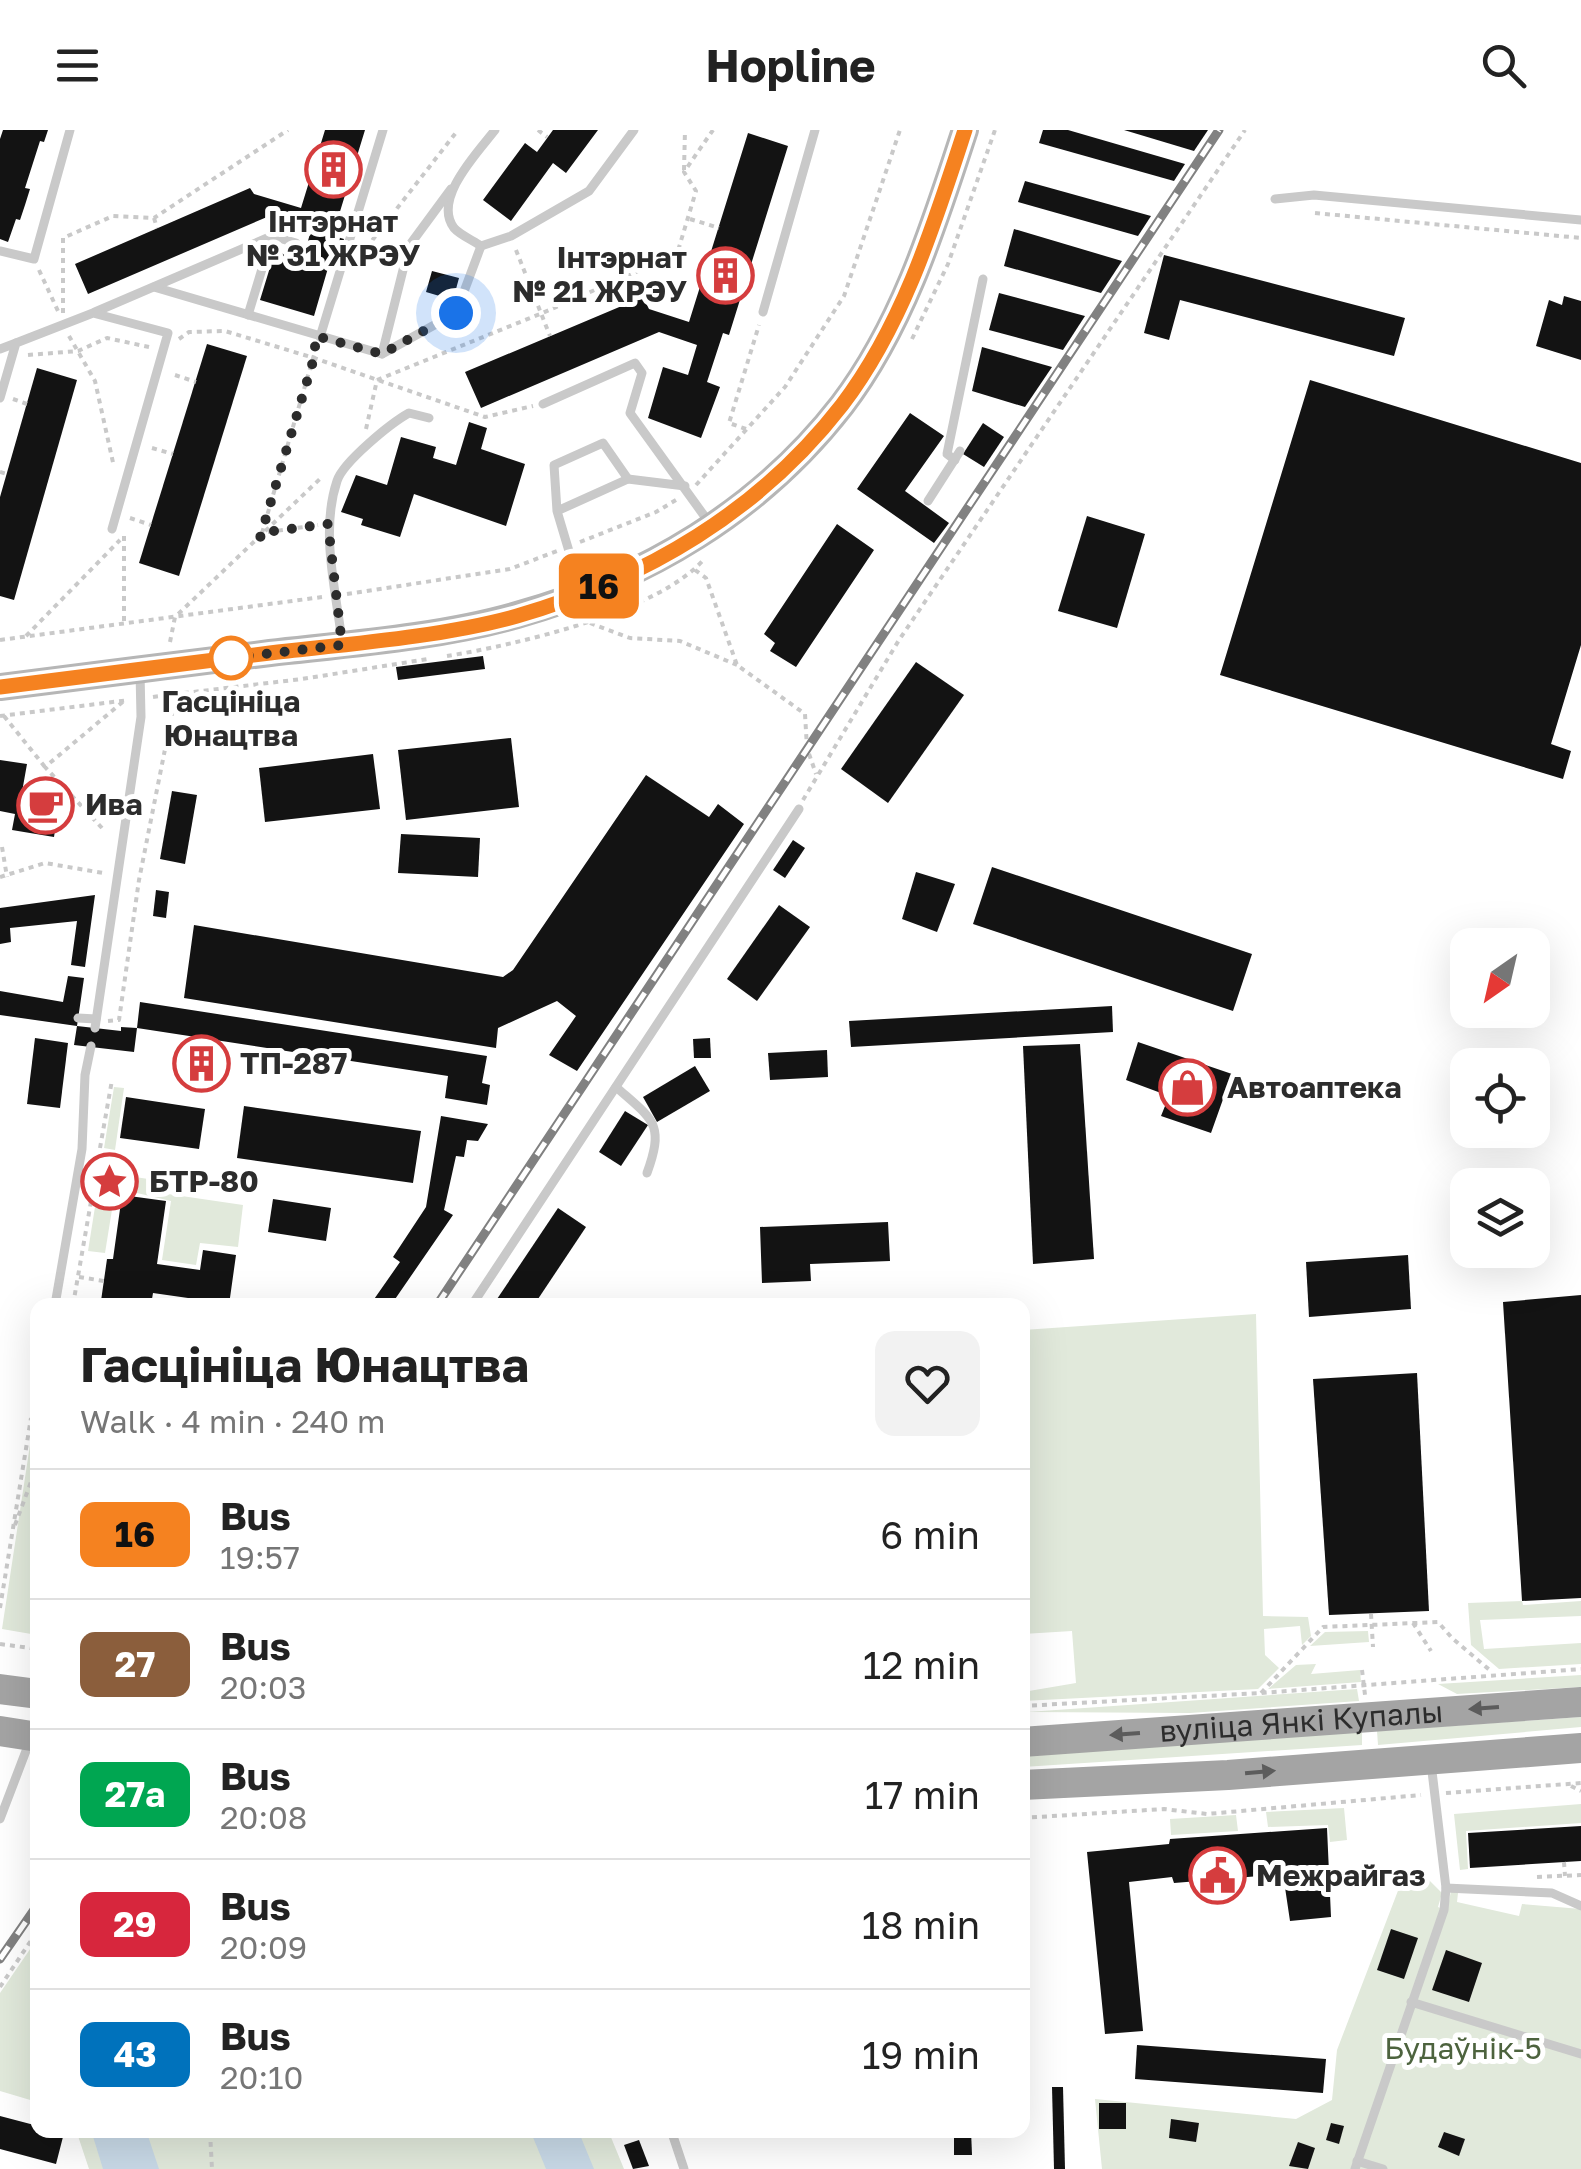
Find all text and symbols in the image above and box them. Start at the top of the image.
icon: menu [50,38,105,93]
text: Hopline [705,38,876,92]
icon: search [1476,38,1531,93]
building icon: Інтэрнат № 31 ЖРЭУ [303,139,363,199]
place label: Інтэрнат № 31 ЖРЭУ [246,203,420,273]
place label: Інтэрнат № 21 ЖРЭУ [512,239,687,309]
building icon: Інтэрнат № 21 ЖРЭУ [696,245,756,305]
your location [431,288,481,338]
line badge: 16 [554,554,644,618]
text: 16 [579,565,619,607]
marker: Гасцініца Юнацтва [210,637,252,679]
place label: Гасцініца Юнацтва [162,683,300,753]
cafe icon: Ива [16,775,76,835]
place label: Ива [85,786,143,822]
north arrow [1450,928,1550,1028]
map controls [1450,928,1550,1268]
building icon: ТП-287 [171,1034,231,1094]
place label: ТП-287 [240,1045,347,1081]
button: locate [1450,1048,1550,1148]
shop icon: Автоаптека [1158,1058,1218,1118]
place label: Автоаптека [1227,1069,1402,1105]
place icon: БТР-80 [80,1152,140,1212]
place label: БТР-80 [149,1163,259,1199]
button: layers [1450,1168,1550,1268]
button: heart [875,1331,980,1436]
text: Гасцініца Юнацтва [80,1335,529,1393]
text: Walk · 4 min · 240 m [80,1402,385,1440]
text: Bus [220,1493,291,1538]
text: 6 min [880,1512,980,1557]
text: 16 [115,1513,155,1555]
text: 19:57 [220,1538,300,1576]
text: Bus [220,1623,291,1668]
text: 12 min [863,1642,980,1687]
text: 27 [115,1643,155,1685]
text: 20:03 [220,1668,307,1706]
street label: вуліца Янкі Купалы [1158,1693,1444,1749]
one-way arrow [1467,1700,1499,1716]
one-way arrow [1108,1726,1140,1742]
text: Bus [220,1753,291,1798]
one-way arrow [1244,1764,1276,1780]
text: 17 min [865,1772,980,1817]
text: 27а [105,1773,165,1815]
text: 20:08 [220,1798,307,1836]
public building icon: Межрайгаз [1187,1846,1247,1906]
place label: Межрайгаз [1256,1857,1426,1893]
text: Bus [220,1883,291,1928]
text: 18 min [862,1902,980,1947]
text: 29 [113,1903,157,1945]
text: 20:09 [220,1928,307,1966]
text: Bus [220,2013,291,2058]
park label: Будаўнік-5 [1384,2030,1542,2066]
text: 19 min [862,2032,980,2077]
text: 43 [113,2033,157,2075]
text: 20:10 [220,2058,303,2096]

